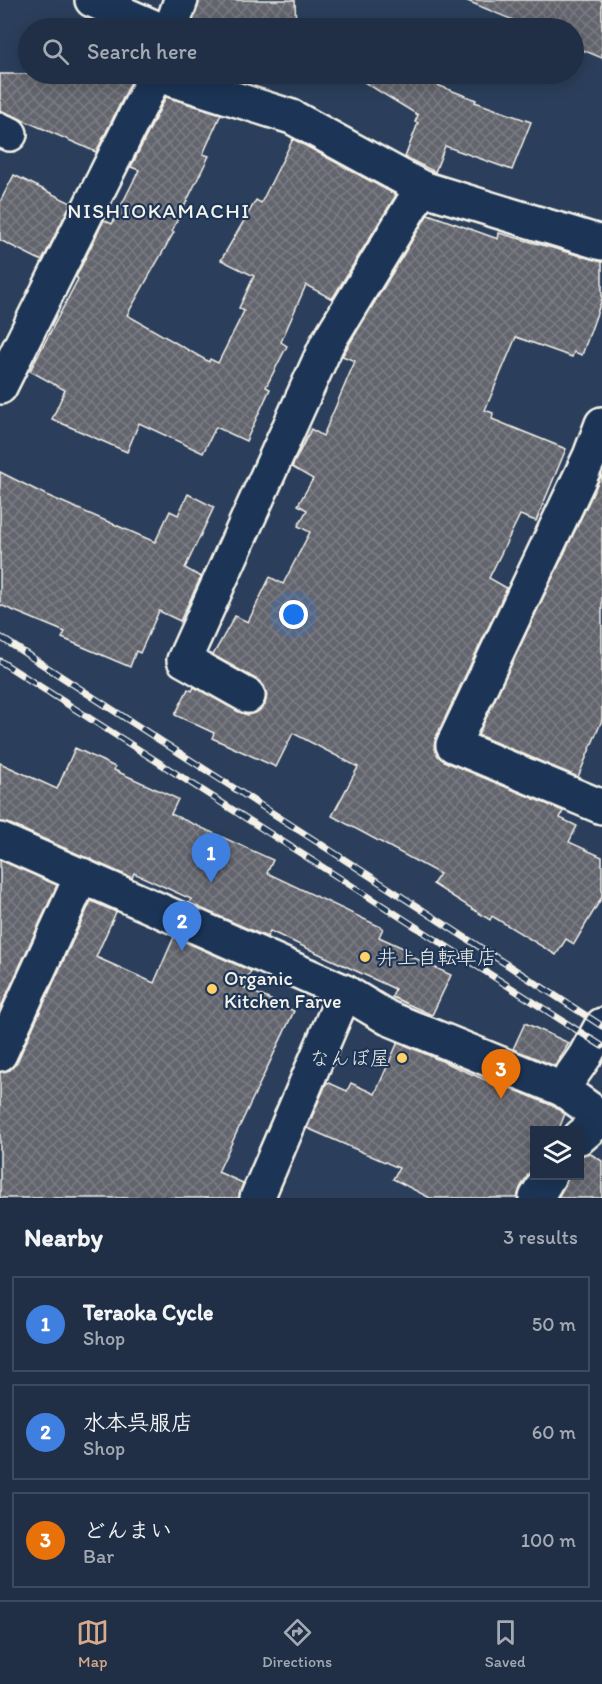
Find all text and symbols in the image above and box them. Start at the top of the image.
search box [18,18,584,84]
icon: search [39,35,72,68]
text: Search here [87,38,197,65]
district label: NISHIOKAMACHI [67,198,251,223]
your location [279,600,308,629]
pin: 1 [192,834,230,883]
pin: 2 [162,902,201,951]
place label: 井上自転車店 [377,945,497,969]
marker: 井上自転車店 [358,950,372,964]
place label: Organic Kitchen Farve [224,966,341,1013]
marker: Organic Kitchen Farve [205,982,219,996]
place label: なんぼ屋 [310,1046,390,1070]
pin: 3 [482,1050,520,1099]
marker: なんぼ屋 [395,1051,409,1065]
map controls [530,1126,584,1180]
button: layers [530,1126,584,1180]
text: Nearby [24,1221,103,1253]
text: 3 results [503,1225,578,1249]
text: Teraoka Cycle [83,1299,214,1326]
text: 1 [41,1312,50,1336]
text: 50 m [532,1312,576,1336]
text: Shop [83,1326,125,1350]
text: 水本呉服店 [83,1409,193,1436]
text: 2 [40,1420,51,1444]
text: 60 m [532,1420,576,1444]
text: Shop [83,1436,125,1460]
text: どんまい [83,1517,172,1544]
text: 3 [40,1528,51,1552]
text: 100 m [521,1528,576,1552]
text: Bar [83,1544,114,1568]
tab: Map [76,1616,109,1671]
tab: Directions [262,1616,332,1671]
tab: Saved [485,1616,526,1671]

